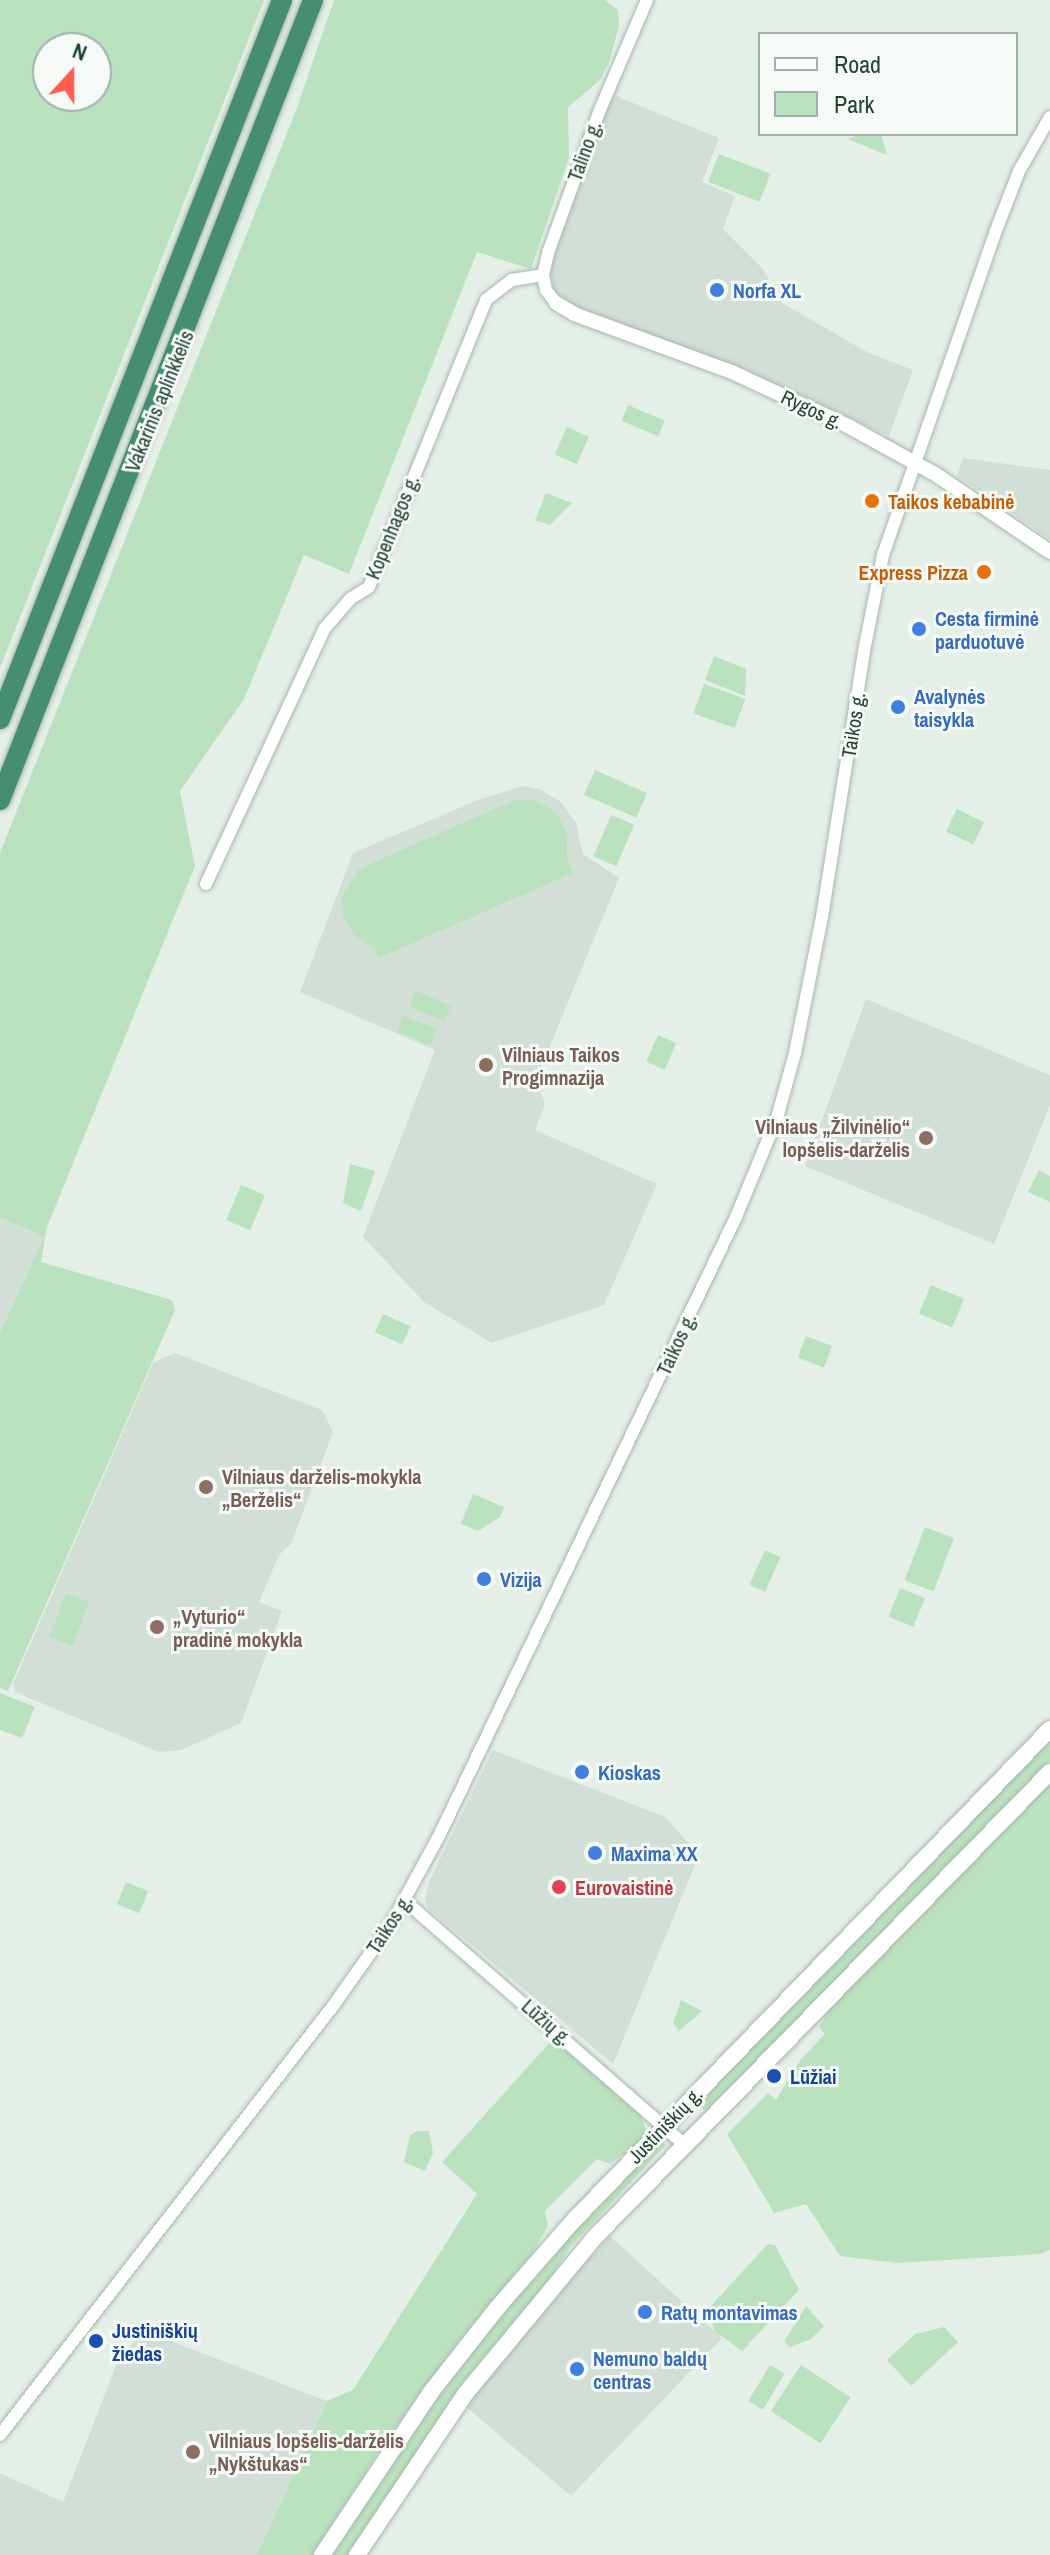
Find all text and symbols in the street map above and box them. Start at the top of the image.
north arrow [32,32,112,112]
legend [758,32,1018,136]
text: N [68,35,91,68]
text: Road [834,48,881,80]
text: Park [834,88,874,120]
street label: Talino g. [562,118,606,184]
place label: Norfa XL [733,278,801,302]
marker: Norfa XL [708,281,726,299]
street label: Vakarinis aplinkkelis [120,327,198,475]
street label: Rygos g. [778,384,846,434]
street label: Kopenhagos g. [360,471,424,583]
place label: Taikos kebabinė [888,489,1014,513]
marker: Taikos kebabinė [863,492,881,510]
place label: Express Pizza [859,560,968,584]
marker: Express Pizza [975,563,993,581]
place label: Cesta firminė parduotuvė [935,606,1039,653]
marker: Cesta firminė parduotuvė [910,620,928,638]
place label: Avalynės taisykla [914,684,985,731]
street label: Taikos g. [836,691,870,759]
marker: Avalynės taisykla [889,698,907,716]
place label: Vilniaus Taikos Progimnazija [502,1042,620,1089]
marker: Vilniaus Taikos Progimnazija [477,1056,495,1074]
place label: Vilniaus „Žilvinėlio“ lopšelis-darželis [755,1114,910,1161]
marker: Vilniaus „Žilvinėlio“ lopšelis-darželis [917,1129,935,1147]
street label: Taikos g. [651,1309,701,1379]
place label: Vilniaus darželis-mokykla „Berželis“ [222,1464,421,1511]
marker: Vilniaus darželis-mokykla „Berželis“ [197,1478,215,1496]
place label: Vizija [500,1567,542,1591]
marker: Vizija [475,1570,493,1588]
place label: „Vyturio“ pradinė mokykla [173,1604,302,1651]
marker: „Vyturio“ pradinė mokykla [148,1618,166,1636]
place label: Kioskas [598,1760,661,1784]
marker: Kioskas [573,1763,591,1781]
place label: Maxima XX [611,1841,698,1865]
marker: Maxima XX [586,1844,604,1862]
place label: Eurovaistinė [575,1875,673,1899]
marker: Eurovaistinė [550,1878,568,1896]
street label: Taikos g. [361,1890,417,1958]
street label: Lūžių g. [517,1994,577,2050]
place label: Lūžiai [790,2064,836,2088]
marker: Lūžiai [765,2067,783,2085]
street label: Justiniškių g. [623,2082,707,2168]
place label: Ratų montavimas [661,2300,798,2324]
marker: Ratų montavimas [636,2303,654,2321]
place label: Justiniškių žiedas [112,2318,198,2365]
marker: Justiniškių žiedas [87,2332,105,2350]
place label: Nemuno baldų centras [593,2346,707,2393]
marker: Nemuno baldų centras [568,2360,586,2378]
place label: Vilniaus lopšelis-darželis „Nykštukas“ [209,2428,404,2475]
marker: Vilniaus lopšelis-darželis „Nykštukas“ [184,2443,202,2461]

